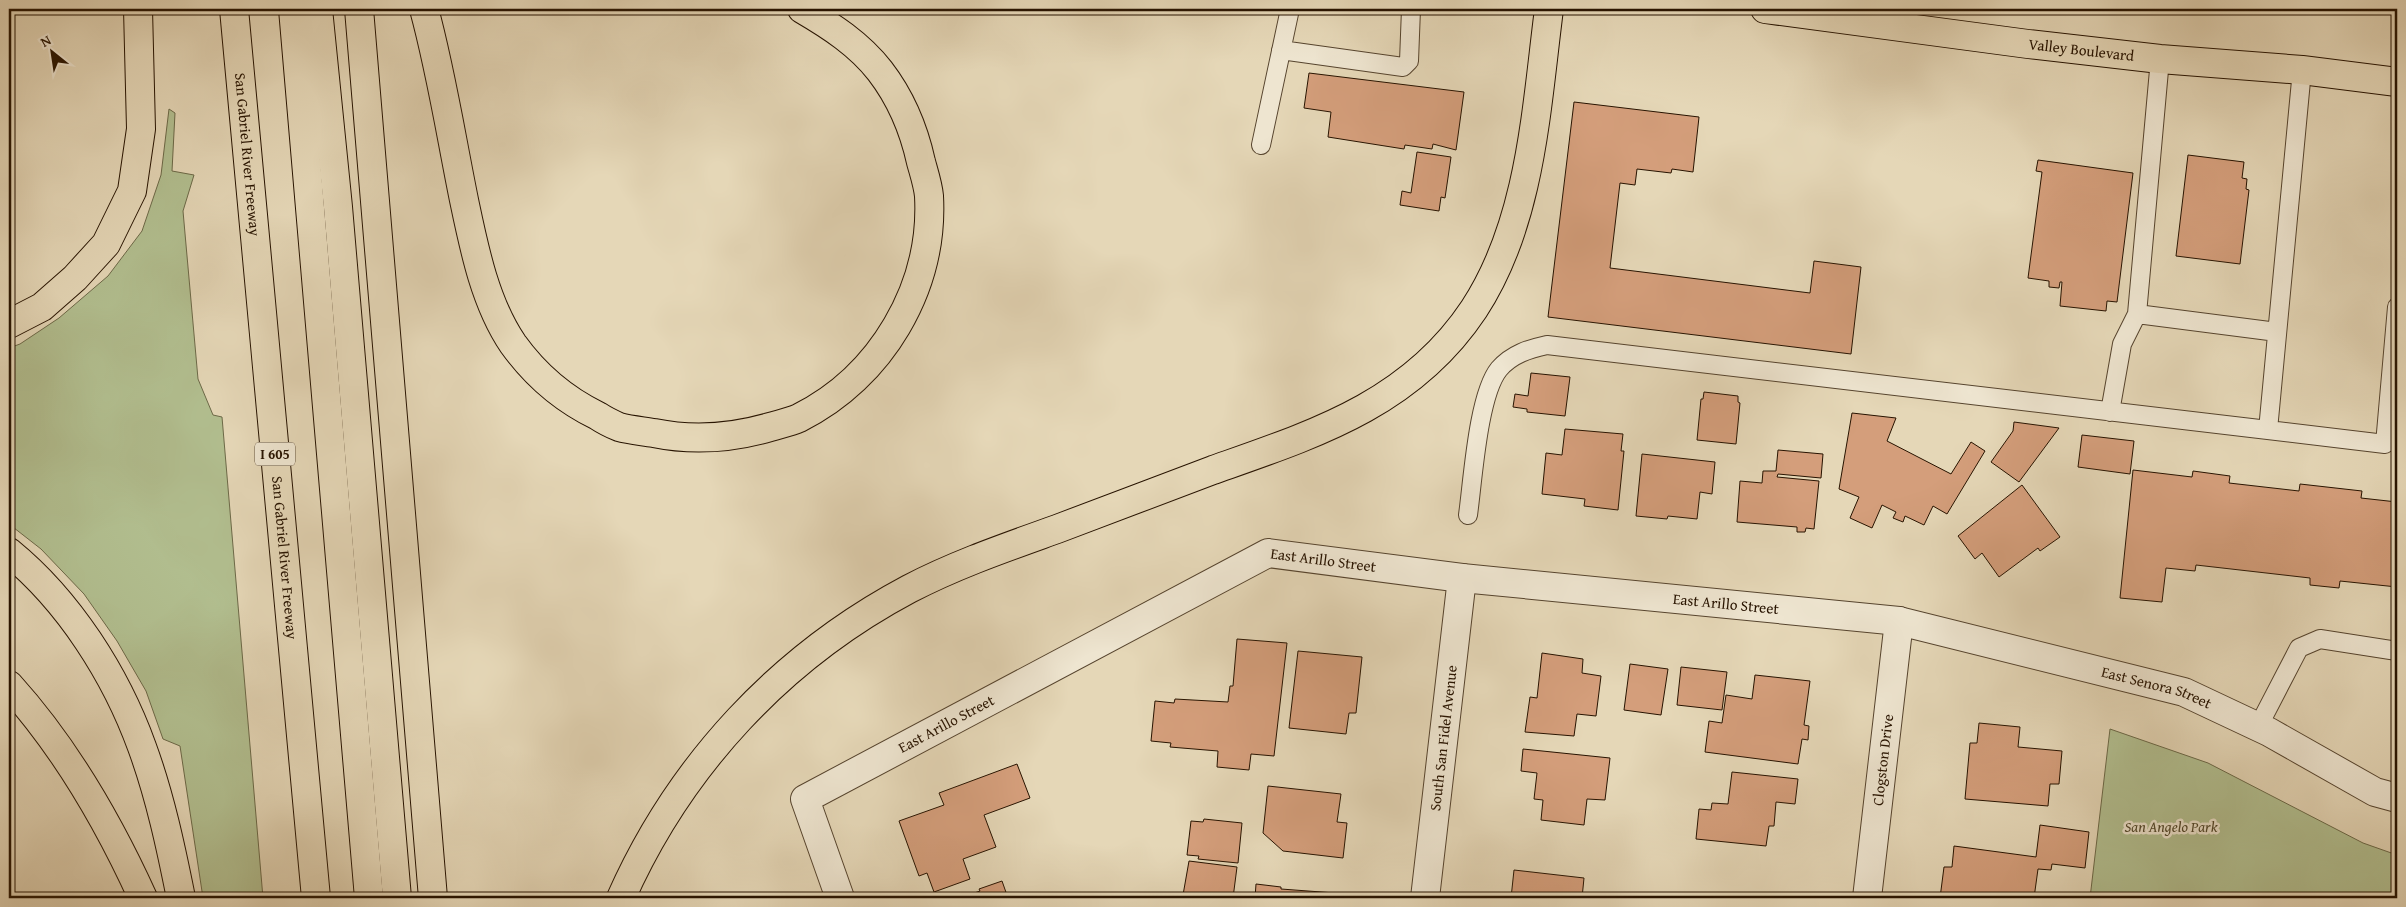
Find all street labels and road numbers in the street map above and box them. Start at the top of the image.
street label: Valley Boulevard [2027,33,2135,66]
street label: San Gabriel River Freeway [230,72,266,237]
road number: I 605 [255,442,295,466]
street label: San Gabriel River Freeway [267,475,303,641]
street label: East Arillo Street [1269,542,1378,577]
street label: East Arillo Street [1672,588,1780,619]
street label: East Senora Street [2099,661,2216,714]
street label: South San Fidel Avenue [1424,664,1462,812]
street label: East Arillo Street [894,689,998,758]
street label: Clogston Drive [1867,713,1898,807]

